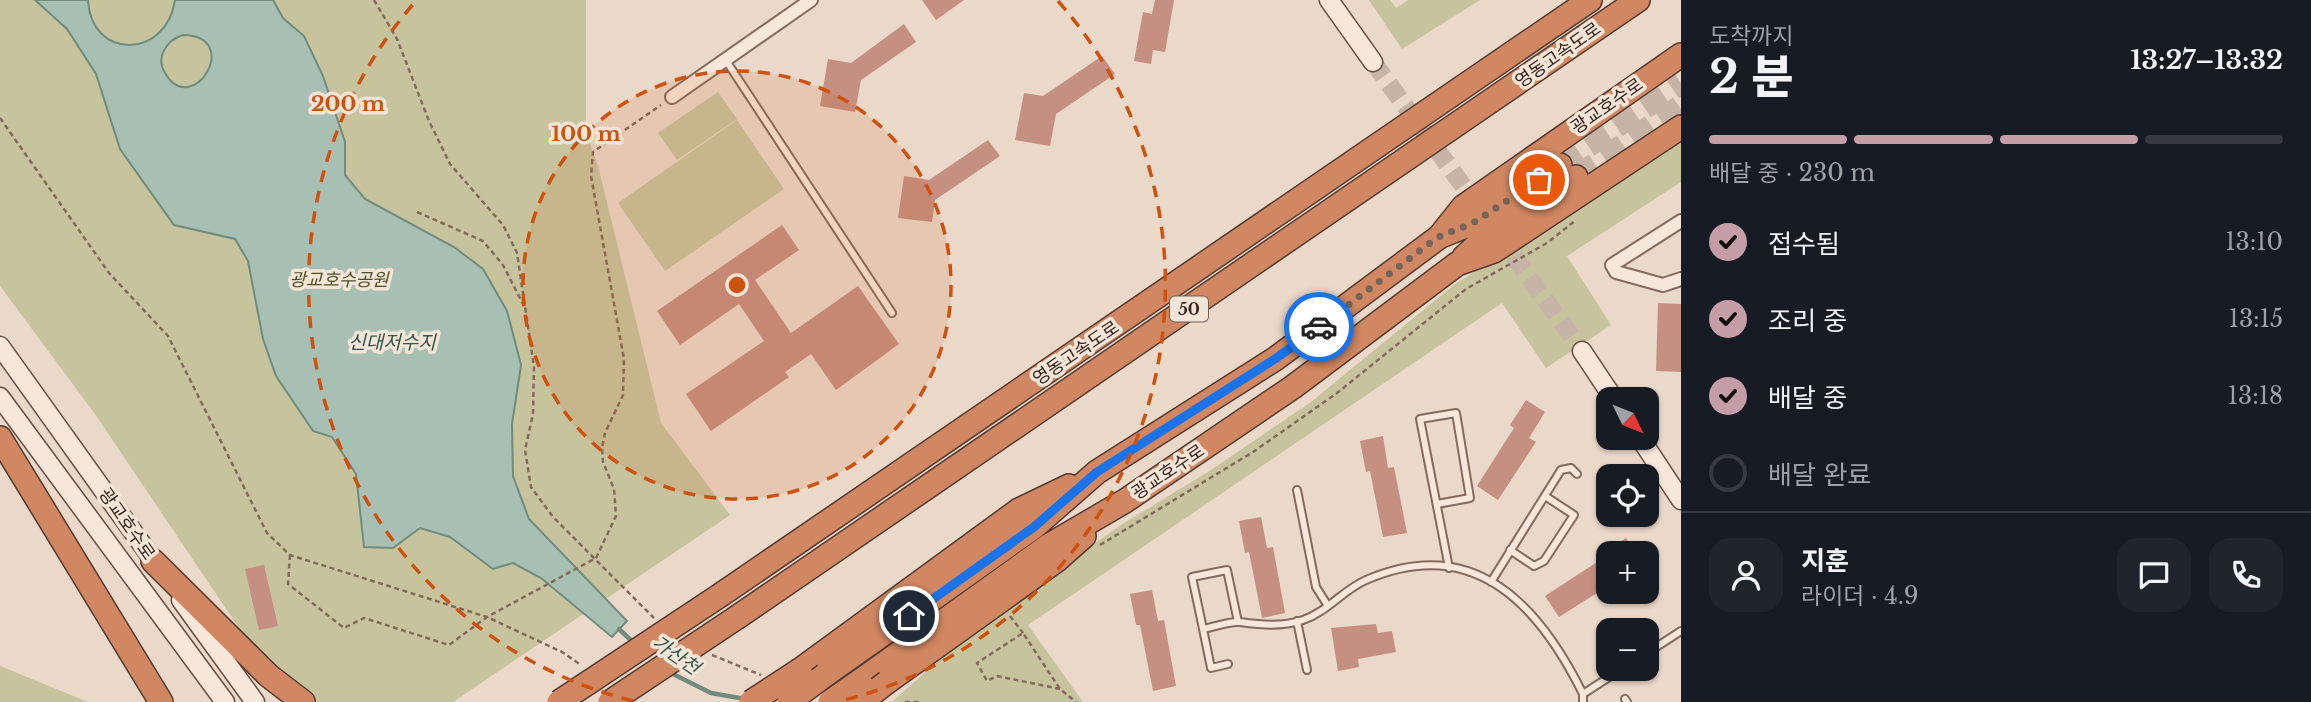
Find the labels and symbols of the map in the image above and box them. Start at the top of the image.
street label: 영동고속도로 [1511,17,1605,93]
street label: 광교호수로 [1567,73,1647,139]
text: 200 m [311,91,385,117]
text: 100 m [551,121,621,147]
pin [1509,150,1569,210]
park label: 광교호수공원 [289,269,390,291]
centre of rings [725,273,749,297]
courier [1284,292,1354,362]
road number: 50 [1170,296,1208,322]
street label: 영동고속도로 [1029,316,1123,390]
water label: 신대저수지 [348,331,437,354]
north arrow [1596,387,1659,450]
street label: 광교호수로 [1128,440,1208,504]
street label: 광교호수로 [94,484,160,564]
pin [879,586,939,646]
water label: 가산천 [648,631,705,680]

